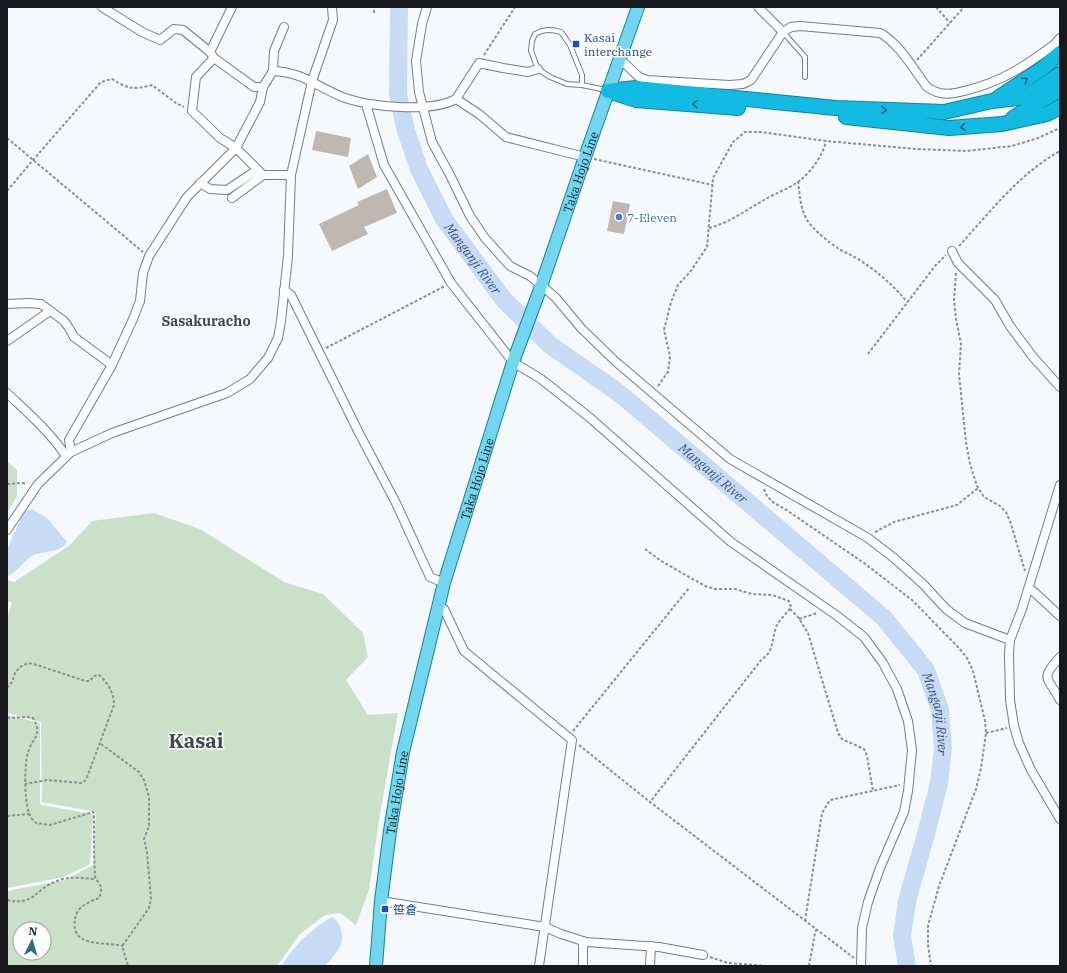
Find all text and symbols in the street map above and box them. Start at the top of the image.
place label: Kasai interchange [584,30,652,59]
marker: Kasai interchange [571,39,581,49]
one-way arrow [1021,77,1028,85]
one-way arrow [692,100,698,109]
one-way arrow [881,105,887,114]
one-way arrow [960,123,966,132]
street label: Taka Hojo Line [559,129,601,214]
place label: 7-Eleven [627,210,677,225]
marker: 7-Eleven [614,212,624,222]
water label: Manganji River [441,218,505,298]
district label: Sasakuracho [161,312,251,330]
street label: Taka Hojo Line [457,436,496,521]
water label: Manganji River [675,439,752,507]
water label: Manganji River [919,669,952,757]
district label: Kasai [169,727,224,754]
street label: Taka Hojo Line [382,749,411,835]
place label: 笹倉 [393,902,417,917]
marker: 笹倉 [380,904,390,914]
north arrow [12,921,52,961]
text: N [28,924,38,938]

